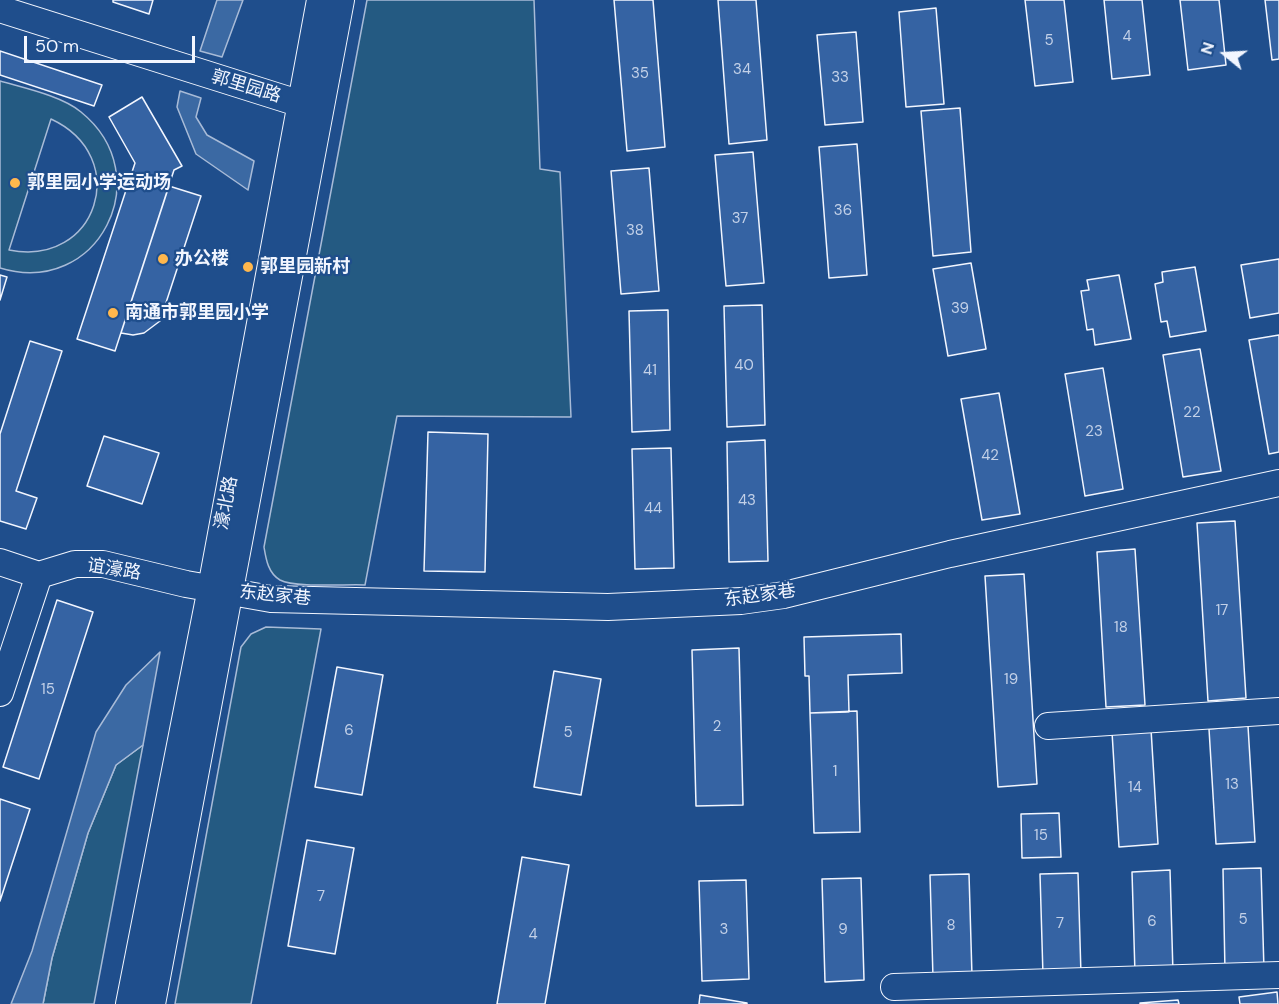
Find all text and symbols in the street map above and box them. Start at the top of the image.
scale bar [27,24,198,62]
north arrow [1195,24,1255,84]
house number: 4 [1122,28,1132,46]
house number: 5 [1044,32,1054,50]
text: 50 m [35,34,79,58]
text: N [1196,39,1219,57]
house number: 34 [733,61,751,79]
house number: 35 [631,65,649,83]
street label: 郭里园路 [208,66,284,108]
house number: 33 [831,69,849,87]
place label: 郭里园小学运动场 [27,172,171,194]
marker: 郭里园小学运动场 [8,176,22,190]
house number: 36 [834,202,852,220]
house number: 37 [732,210,748,228]
house number: 38 [626,222,644,240]
place label: 办公楼 [175,248,229,270]
marker: 办公楼 [156,252,170,266]
place label: 郭里园新村 [260,256,350,278]
marker: 郭里园新村 [241,260,255,274]
house number: 39 [951,300,969,318]
place label: 南通市郭里园小学 [125,302,269,324]
marker: 南通市郭里园小学 [106,306,120,320]
house number: 40 [734,357,754,375]
house number: 41 [643,362,657,380]
house number: 22 [1183,404,1201,422]
house number: 23 [1085,423,1103,441]
house number: 42 [981,447,999,465]
street label: 濠北路 [211,474,243,532]
house number: 43 [738,492,756,510]
house number: 44 [644,500,662,518]
street label: 谊濠路 [86,555,142,585]
street label: 东赵家巷 [723,580,797,612]
street label: 东赵家巷 [238,581,312,611]
house number: 17 [1216,602,1228,620]
house number: 18 [1114,619,1128,637]
house number: 19 [1004,671,1018,689]
house number: 15 [41,681,55,699]
house number: 2 [713,718,721,736]
house number: 6 [344,722,354,740]
house number: 5 [563,724,573,742]
house number: 1 [833,763,837,781]
house number: 13 [1225,776,1239,794]
house number: 14 [1128,779,1142,797]
house number: 15 [1034,827,1048,845]
house number: 7 [317,888,325,906]
house number: 5 [1238,911,1248,929]
house number: 6 [1147,913,1157,931]
house number: 7 [1056,915,1064,933]
house number: 8 [946,917,956,935]
house number: 3 [720,921,728,939]
house number: 9 [838,921,848,939]
house number: 4 [528,926,538,944]

